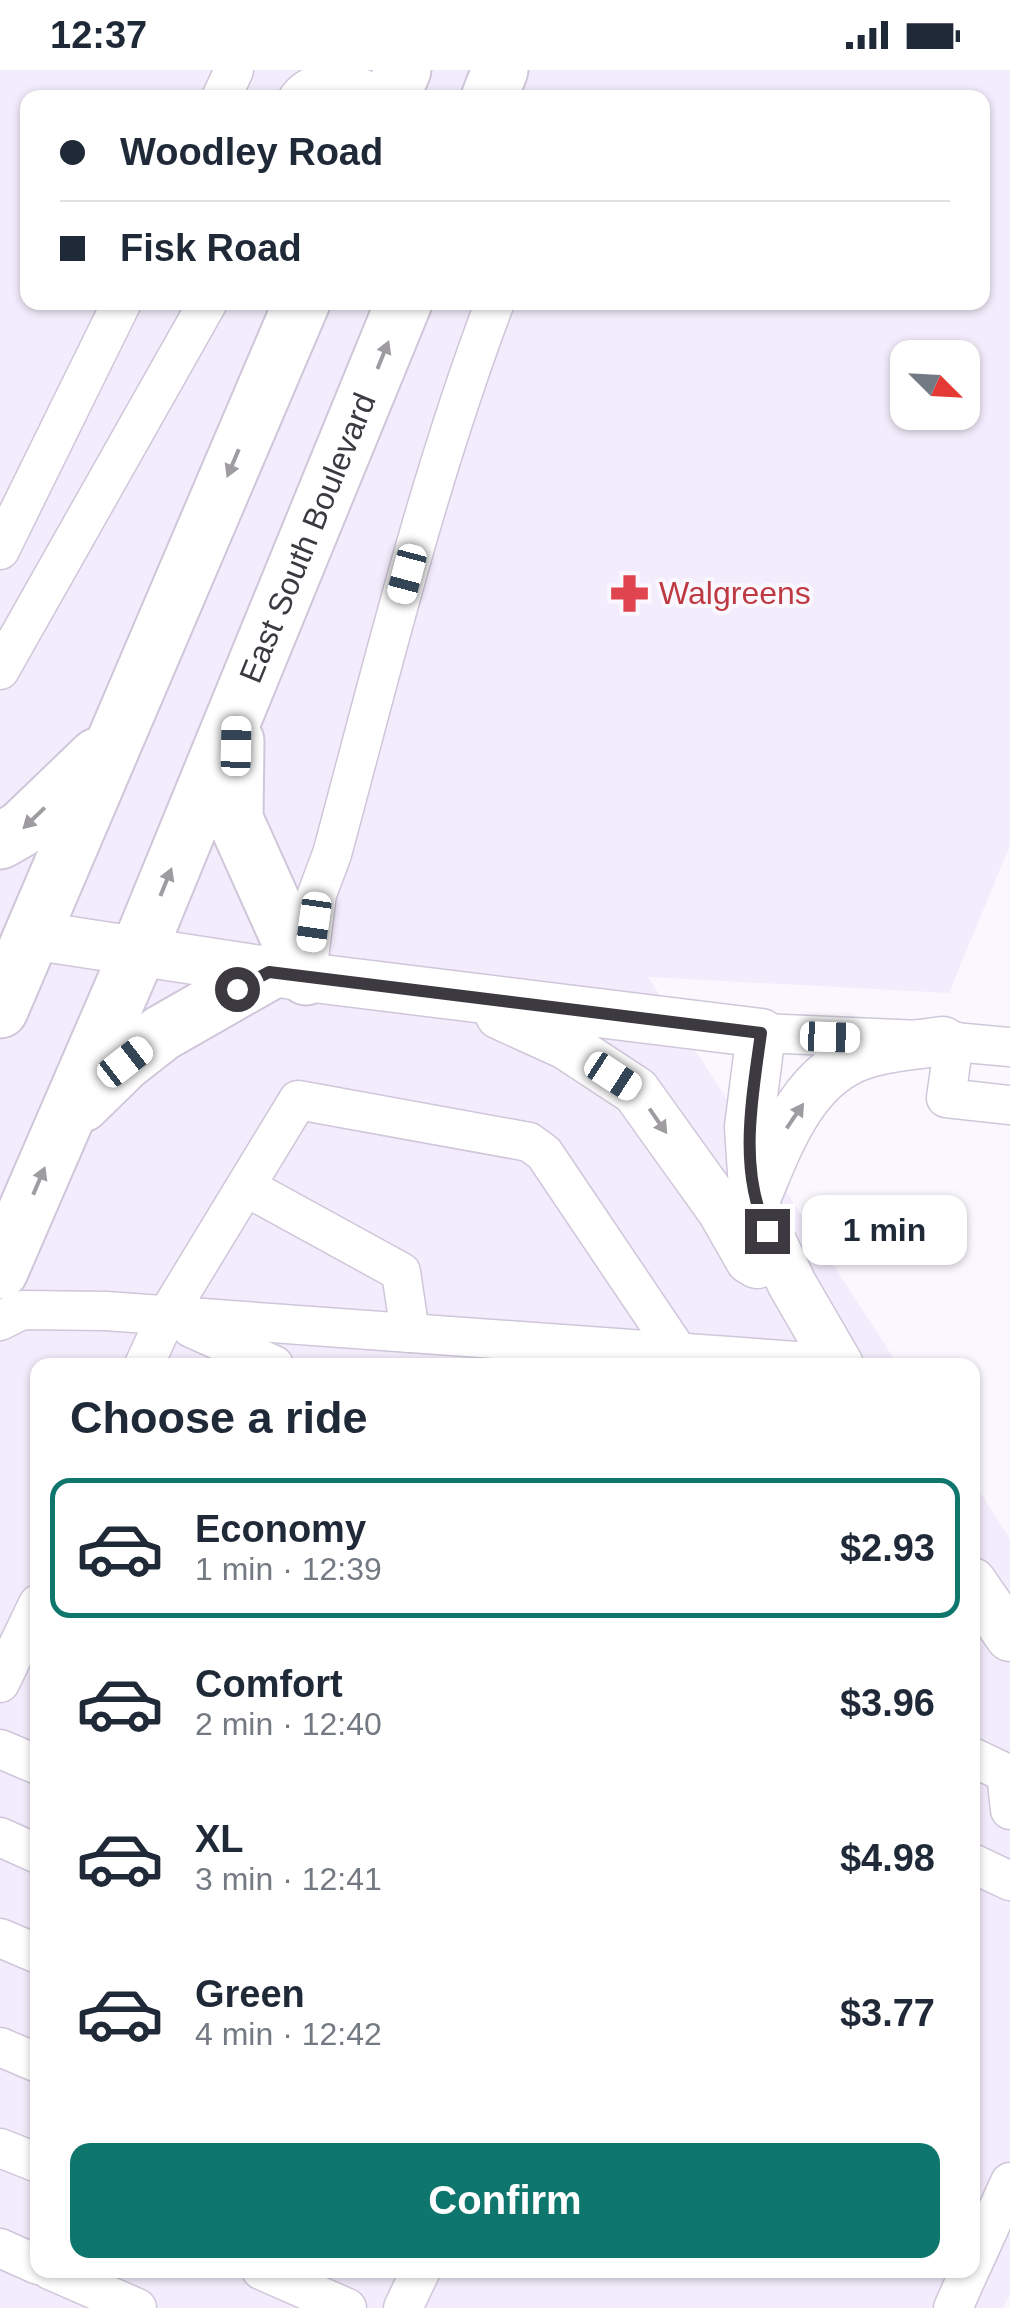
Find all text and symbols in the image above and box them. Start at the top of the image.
text: 12:37 [50,14,147,56]
text: Woodley Road [120,131,383,173]
text: Fisk Road [120,227,302,269]
one-way arrow [375,340,391,370]
north arrow [890,340,980,430]
map controls [890,340,980,430]
street label: East South Boulevard [232,388,383,688]
one-way arrow [225,448,241,477]
car [385,541,429,607]
pharmacy icon: Walgreens [608,572,650,614]
place label: Walgreens [659,575,811,611]
car [220,716,252,776]
one-way arrow [22,805,46,829]
one-way arrow [159,867,175,897]
car [295,890,333,954]
route start [215,967,260,1012]
car [799,1021,861,1053]
car [92,1032,158,1092]
car [580,1047,646,1105]
one-way arrow [785,1103,804,1129]
one-way arrow [648,1108,667,1135]
one-way arrow [31,1166,47,1196]
callout: 1 min [802,1196,967,1266]
route end [745,1209,790,1254]
text: 1 min [843,1212,926,1248]
text: Choose a ride [70,1392,368,1443]
icon: car [75,1503,165,1593]
text: Economy [195,1508,366,1550]
text: $2.93 [840,1527,935,1569]
text: 1 min · 12:39 [195,1551,382,1587]
icon: car [75,1658,165,1748]
text: Comfort [195,1663,343,1705]
text: $3.96 [840,1682,935,1724]
text: 2 min · 12:40 [195,1706,382,1742]
icon: car [75,1813,165,1903]
text: XL [195,1818,244,1860]
text: $4.98 [840,1837,935,1879]
text: 3 min · 12:41 [195,1861,382,1897]
icon: car [75,1968,165,2058]
text: Green [195,1973,305,2015]
text: $3.77 [840,1992,935,2034]
text: 4 min · 12:42 [195,2016,382,2052]
button: Confirm [70,2143,940,2258]

